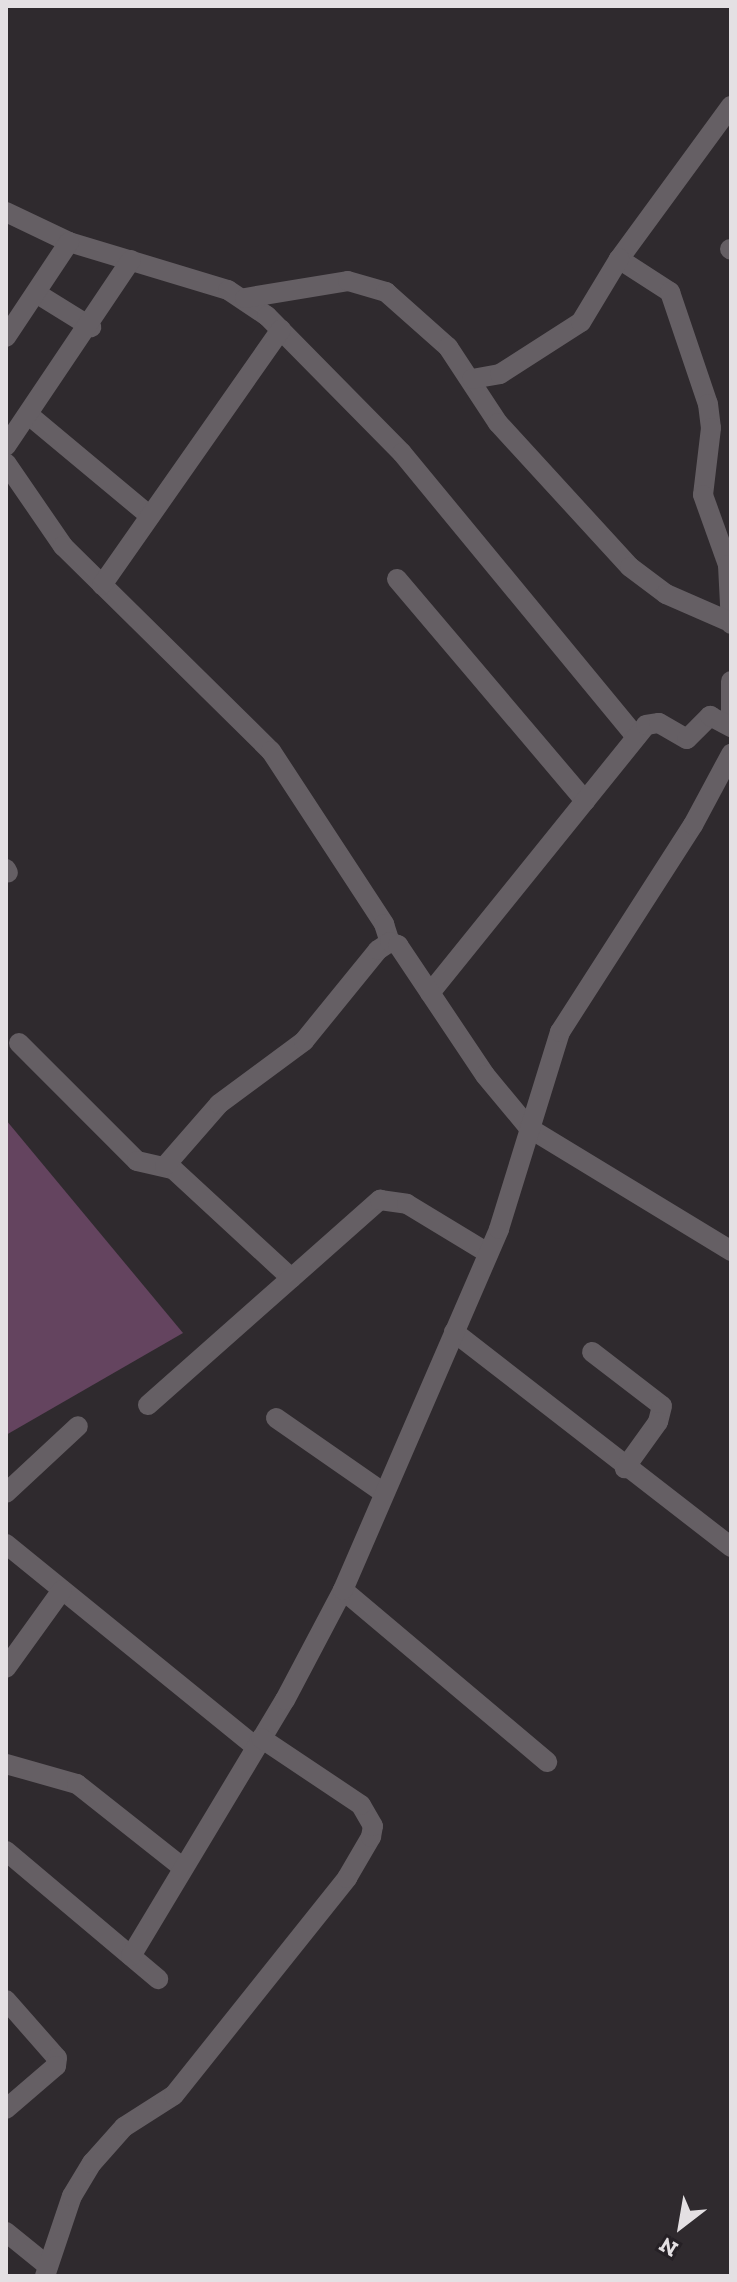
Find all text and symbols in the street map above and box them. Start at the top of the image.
north arrow [641,2186,721,2266]
text: N [654,2231,683,2263]

